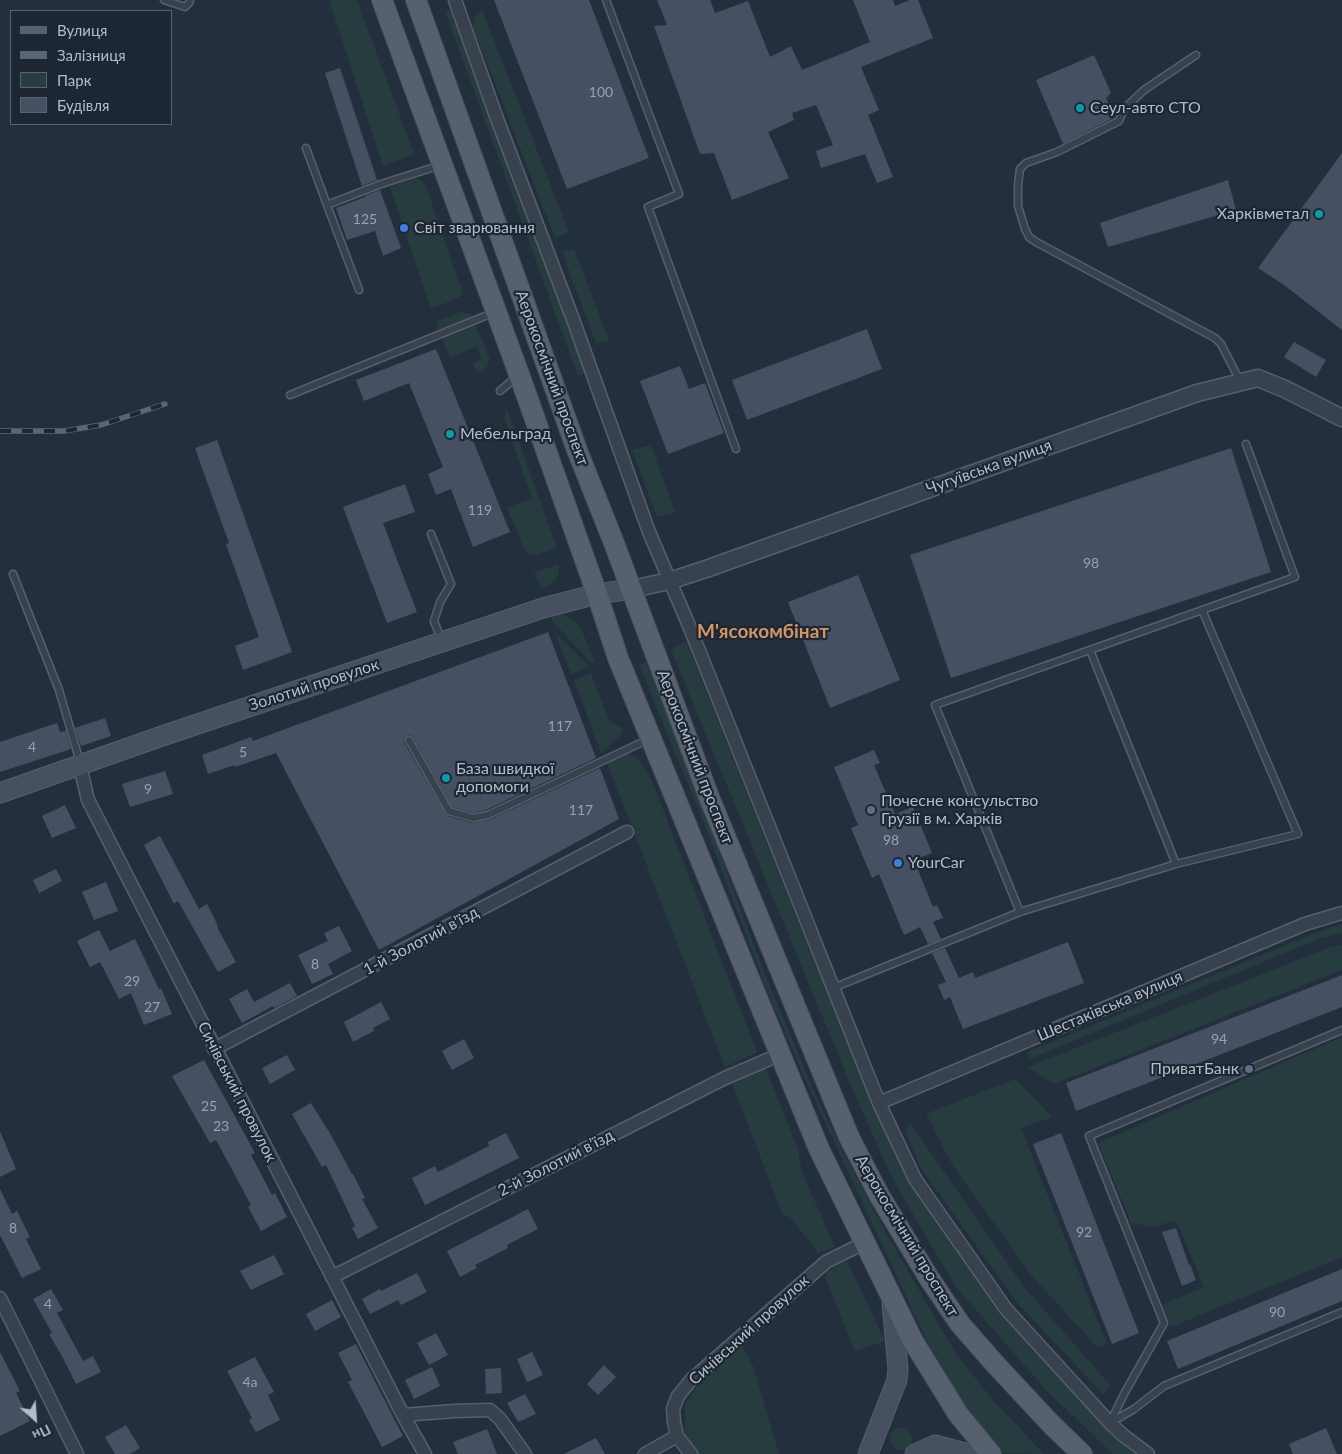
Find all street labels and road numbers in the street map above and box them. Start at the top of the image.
street label: Аерокосмічний проспект [511,288,593,468]
street label: Чугуївська вулиця [924,435,1054,499]
street label: Золотий провулок [247,655,381,715]
street label: Аерокосмічний проспект [653,667,737,847]
street label: 1-й Золотий в’їзд [360,903,482,979]
street label: Шестаківська вулиця [1034,967,1186,1045]
street label: Сичівський провулок [193,1019,281,1165]
street label: 2-й Золотий в’їзд [495,1125,617,1201]
street label: Аерокосмічний проспект [851,1152,963,1320]
street label: Сичівський провулок [685,1271,813,1389]

